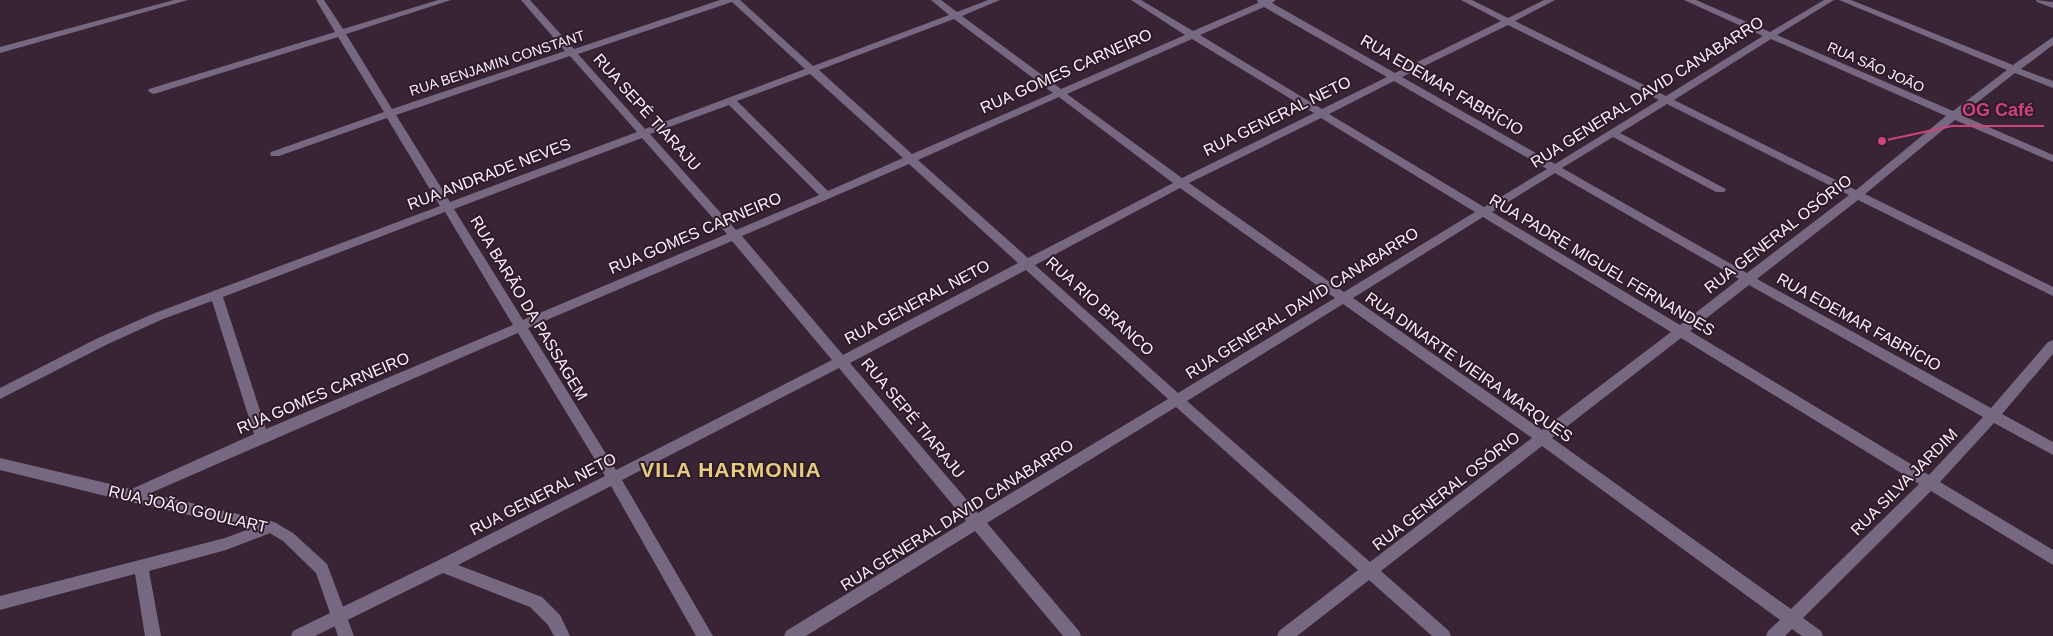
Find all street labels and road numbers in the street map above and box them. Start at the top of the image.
street label: RUA GENERAL DAVID CANABARRO [1528,13,1766,171]
street label: RUA GOMES CARNEIRO [978,25,1154,117]
street label: RUA BENJAMIN CONSTANT [407,27,587,99]
street label: RUA EDEMAR FABRÍCIO [1358,31,1527,139]
street label: RUA SÃO JOÃO [1825,38,1927,96]
street label: RUA SEPÉ TIARAJU [590,50,705,174]
street label: RUA GENERAL NETO [1201,73,1353,159]
street label: RUA ANDRADE NEVES [405,135,573,213]
street label: RUA GENERAL OSÓRIO [1701,171,1855,297]
street label: RUA GOMES CARNEIRO [606,189,784,277]
street label: RUA PADRE MIGUEL FERNANDES [1486,191,1718,339]
street label: RUA BARÃO DA PASSAGEM [467,212,593,403]
street label: RUA GENERAL DAVID CANABARRO [1183,224,1421,382]
street label: RUA RIO BRANCO [1043,253,1157,359]
street label: RUA GENERAL NETO [842,257,992,347]
street label: RUA EDEMAR FABRÍCIO [1774,269,1944,374]
street label: RUA DINARTE VIEIRA MARQUES [1362,289,1576,445]
street label: RUA GOMES CARNEIRO [234,349,412,437]
street label: RUA SEPÉ TIARAJU [858,354,969,481]
street label: RUA SILVA JARDIM [1847,425,1961,539]
street label: RUA GENERAL OSÓRIO [1369,428,1523,554]
street label: RUA GENERAL DAVID CANABARRO [838,436,1076,594]
street label: RUA GENERAL NETO [467,450,619,538]
street label: RUA JOÃO GOULART [107,481,270,536]

